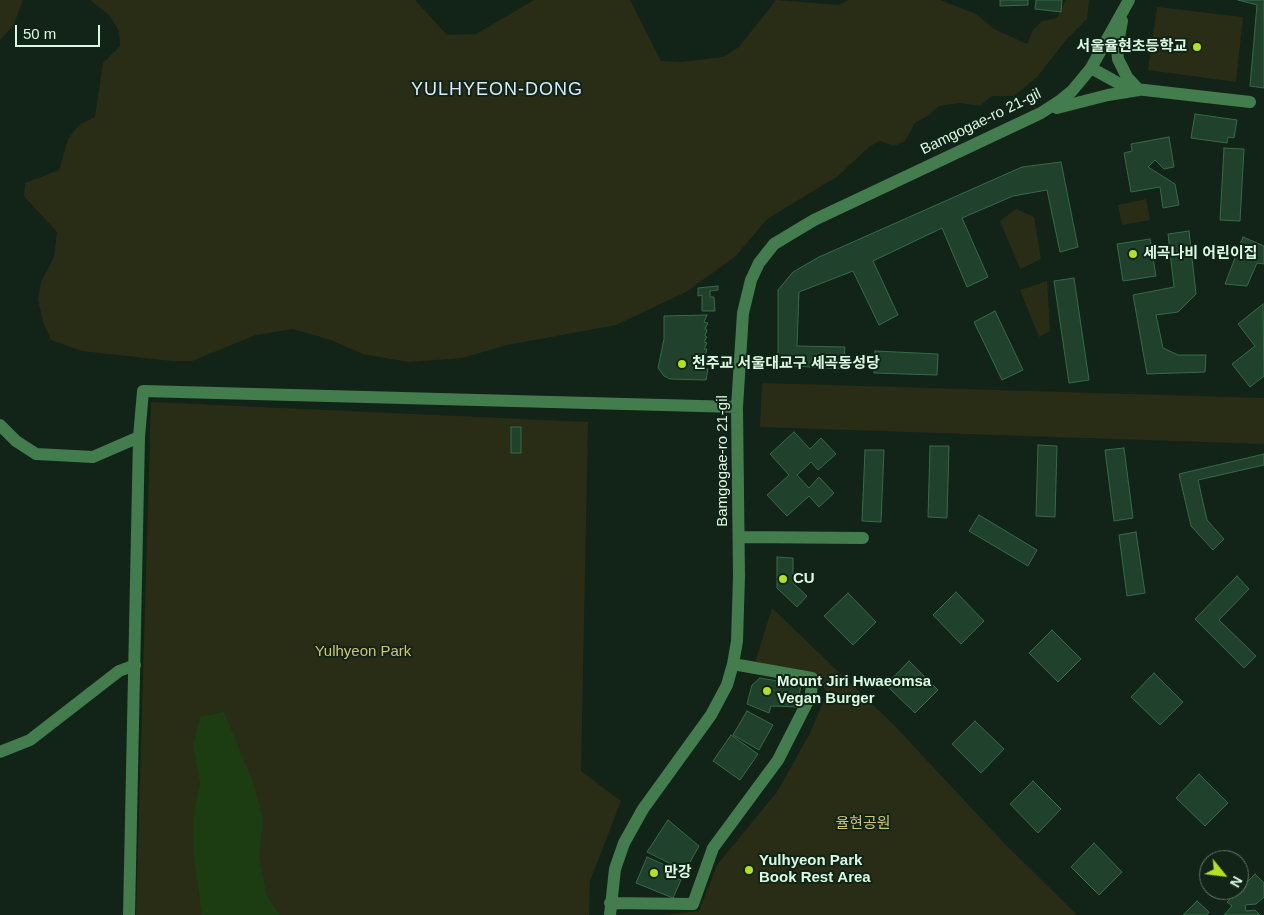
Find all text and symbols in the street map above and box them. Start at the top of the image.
scale bar [18,15,102,47]
text: 50 m [23,25,56,42]
place label: 서울율현초등학교 [1077,38,1187,56]
marker: 서울율현초등학교 [1191,41,1203,53]
district label: YULHYEON-DONG [409,79,585,101]
street label: Bamgogae-ro 21-gil [918,85,1044,159]
place label: 세곡나비 어린이집 [1143,245,1258,263]
marker: 세곡나비 어린이집 [1127,248,1139,260]
place label: 천주교 서울대교구 세곡동성당 [692,355,880,373]
marker: 천주교 서울대교구 세곡동성당 [676,358,688,370]
street label: Bamgogae-ro 21-gil [714,395,732,527]
place label: CU [793,570,815,588]
marker: CU [777,573,789,585]
park label: Yulhyeon Park [315,643,411,661]
place label: Mount Jiri Hwaeomsa Vegan Burger [777,673,931,708]
marker: Mount Jiri Hwaeomsa Vegan Burger [761,685,773,697]
park label: 율현공원 [835,815,891,833]
north arrow [1199,850,1249,900]
place label: Yulhyeon Park Book Rest Area [759,852,871,887]
place label: 만강 [664,864,692,882]
marker: Yulhyeon Park Book Rest Area [743,864,755,876]
marker: 만강 [648,867,660,879]
text: N [1227,873,1246,890]

